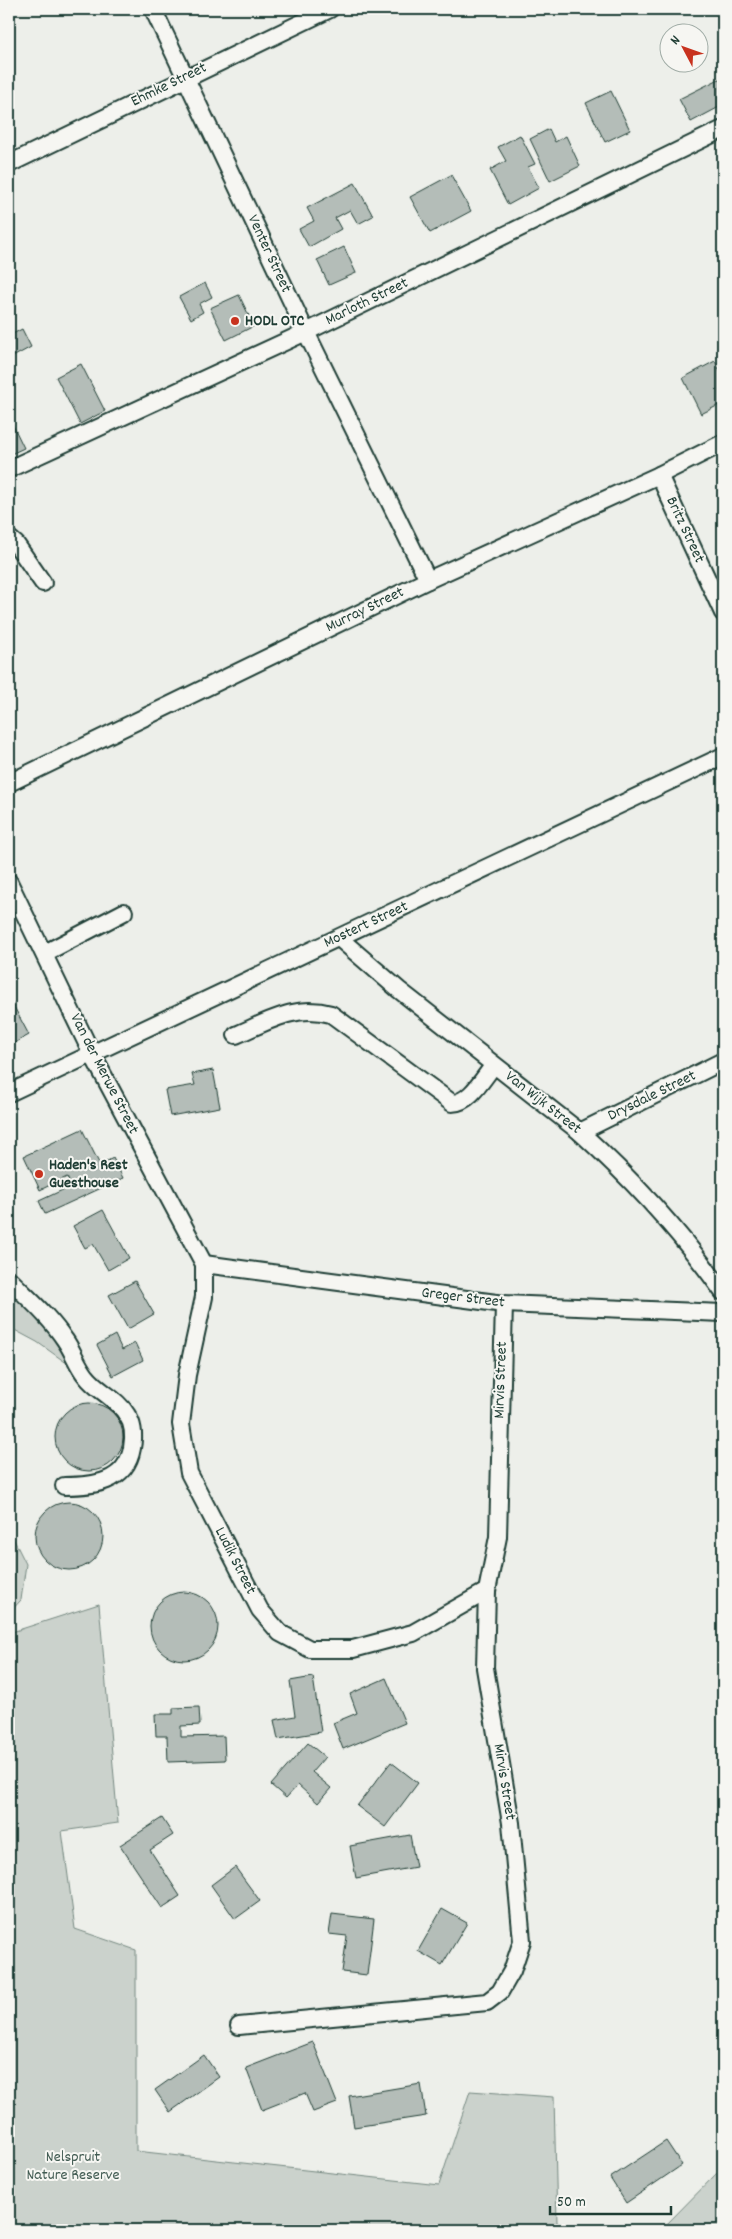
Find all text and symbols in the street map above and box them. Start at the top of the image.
north arrow [660,22,710,72]
text: N [666,32,686,50]
street label: Ehmke Street [127,57,211,113]
street label: Venter Street [241,211,297,297]
street label: Marloth Street [322,272,412,332]
place label: HODL OTC [245,310,304,333]
marker: HODL OTC [229,315,241,327]
street label: Britz Street [660,493,710,567]
street label: Murray Street [322,581,408,639]
street label: Mostert Street [320,895,412,955]
street label: Van der Merwe Street [64,1010,144,1138]
street label: Drysdale Street [604,1065,700,1127]
street label: Van Wijk Street [500,1066,586,1140]
place label: Haden's Rest Guesthouse [49,1154,128,1195]
marker: Haden's Rest Guesthouse [33,1168,45,1180]
street label: Greger Street [420,1281,506,1315]
street label: Mirvis Street [488,1341,514,1419]
street label: Ludik Street [208,1523,262,1599]
street label: Mirvis Street [487,1742,521,1822]
park label: Nelspruit Nature Reserve [26,2146,120,2187]
scale bar [550,2184,671,2216]
text: 50 m [557,2192,586,2214]

